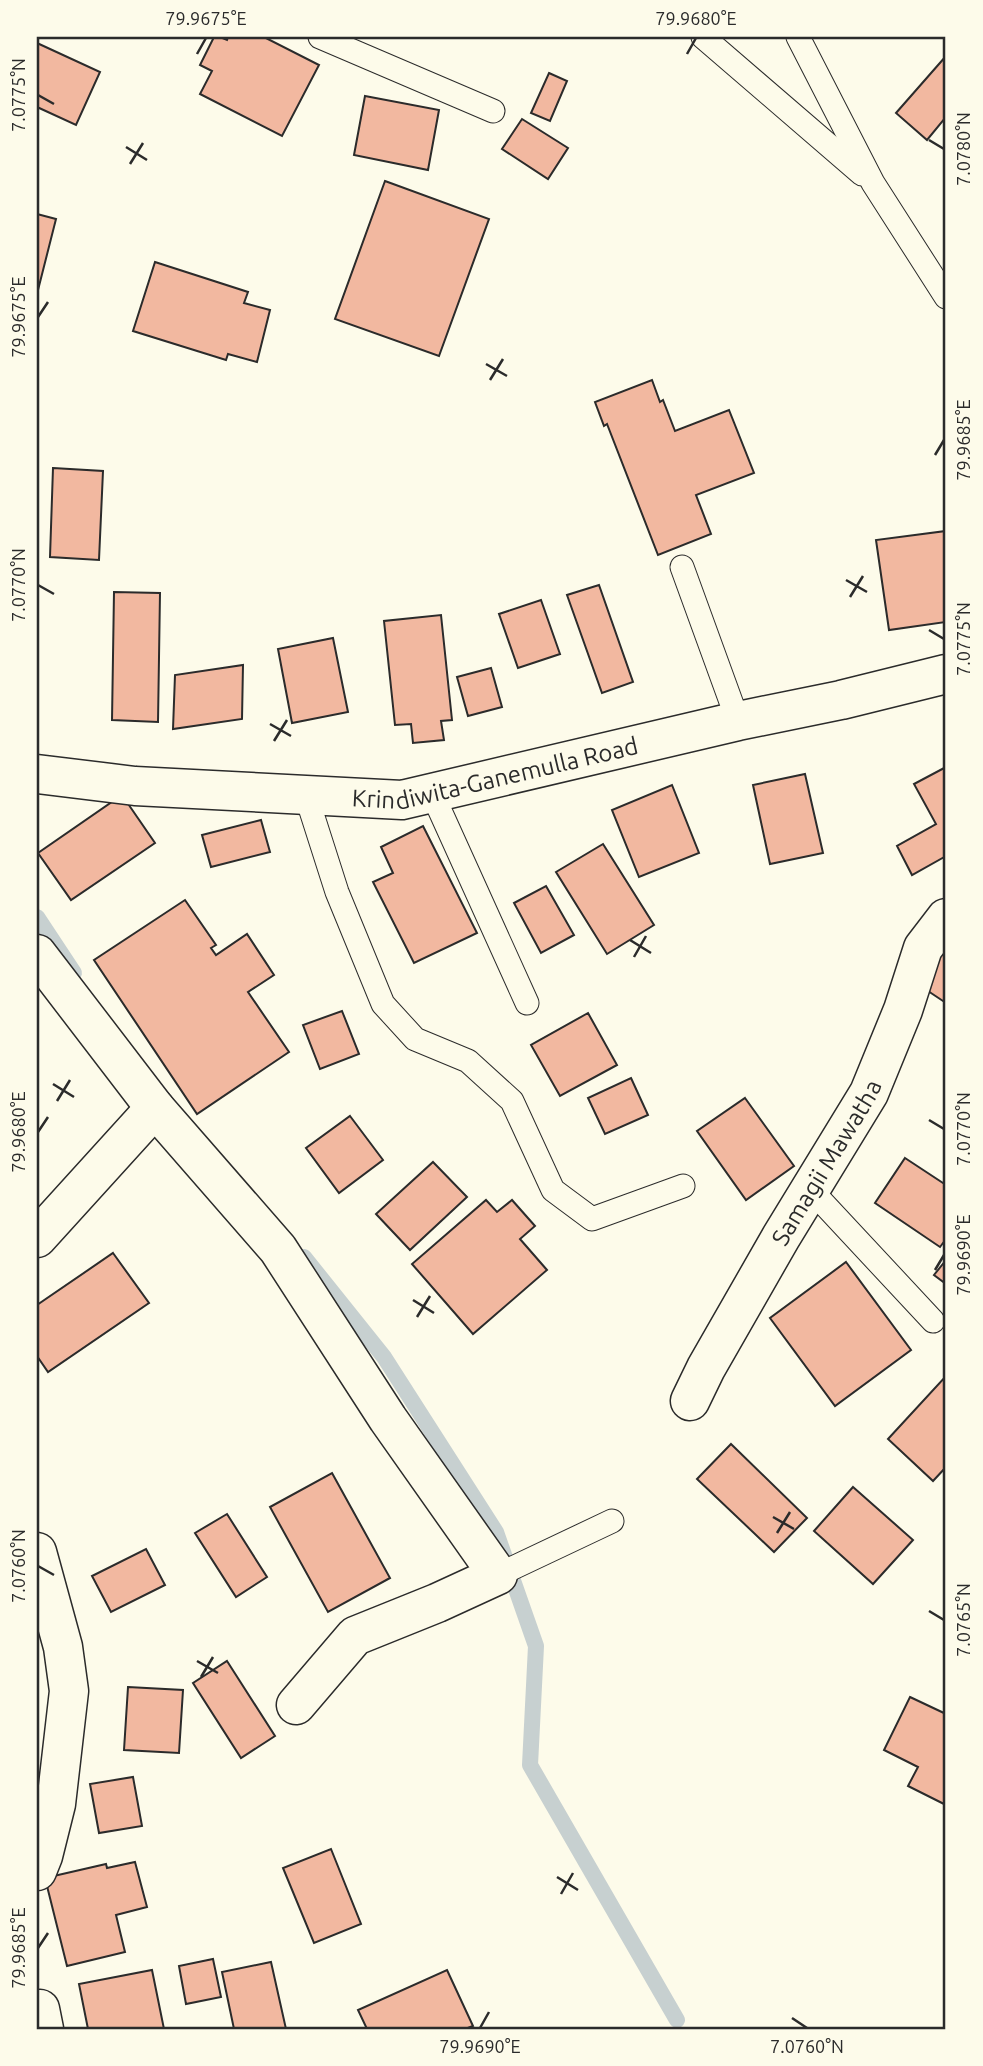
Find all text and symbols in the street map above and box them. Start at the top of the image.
text: 79.9675°E [165,8,247,28]
text: 79.9680°E [655,8,737,28]
text: 7.0775°N [8,58,28,132]
text: 7.0780°N [953,112,973,186]
text: 79.9675°E [8,276,28,358]
text: 79.9685°E [953,399,973,481]
text: 7.0770°N [8,548,28,622]
text: 7.0775°N [953,602,973,676]
street label: Krindiwita-Ganemulla Road [351,732,640,815]
street label: Samagii Mawatha [766,1076,886,1250]
text: 79.9680°E [8,1091,28,1173]
text: 7.0770°N [953,1092,973,1166]
text: 79.9690°E [953,1214,973,1296]
text: 7.0760°N [8,1529,28,1603]
text: 7.0765°N [953,1583,973,1657]
text: 79.9685°E [8,1907,28,1989]
text: 79.9690°E [439,2036,521,2056]
text: 7.0760°N [770,2036,844,2056]

